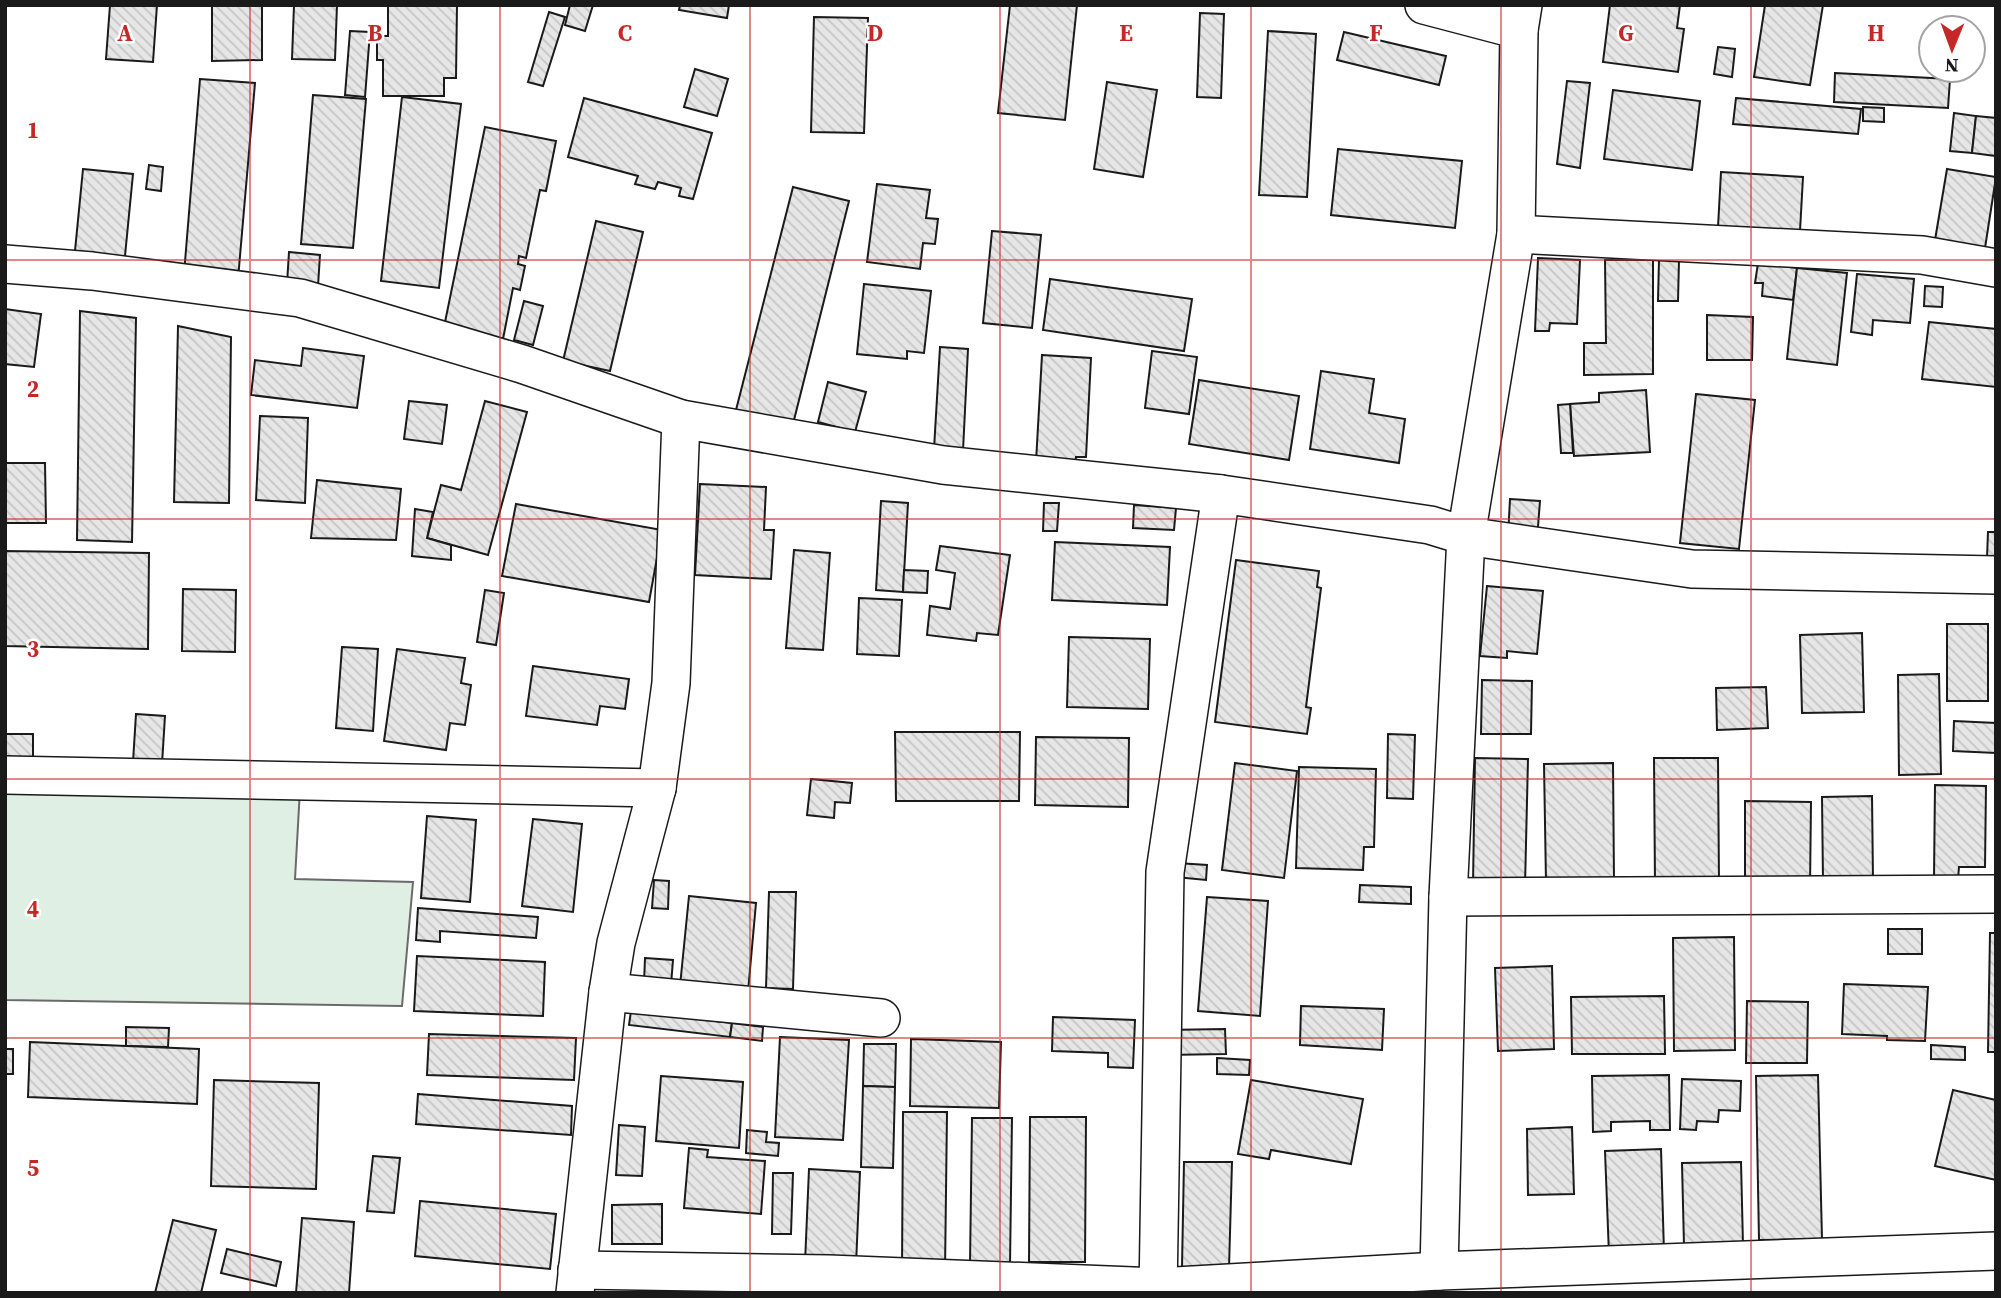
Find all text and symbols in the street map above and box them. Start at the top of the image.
north arrow [1917,14,1987,84]
text: A [117,17,133,49]
text: B [368,17,383,49]
text: C [618,17,632,49]
text: D [867,17,883,49]
text: E [1119,17,1133,49]
text: F [1369,17,1383,49]
text: G [1618,17,1634,49]
text: H [1867,17,1885,49]
text: N [1944,53,1959,79]
text: 1 [27,114,39,146]
text: 2 [27,373,39,405]
text: 3 [27,633,39,665]
text: 4 [27,893,39,925]
text: 5 [27,1152,39,1184]

